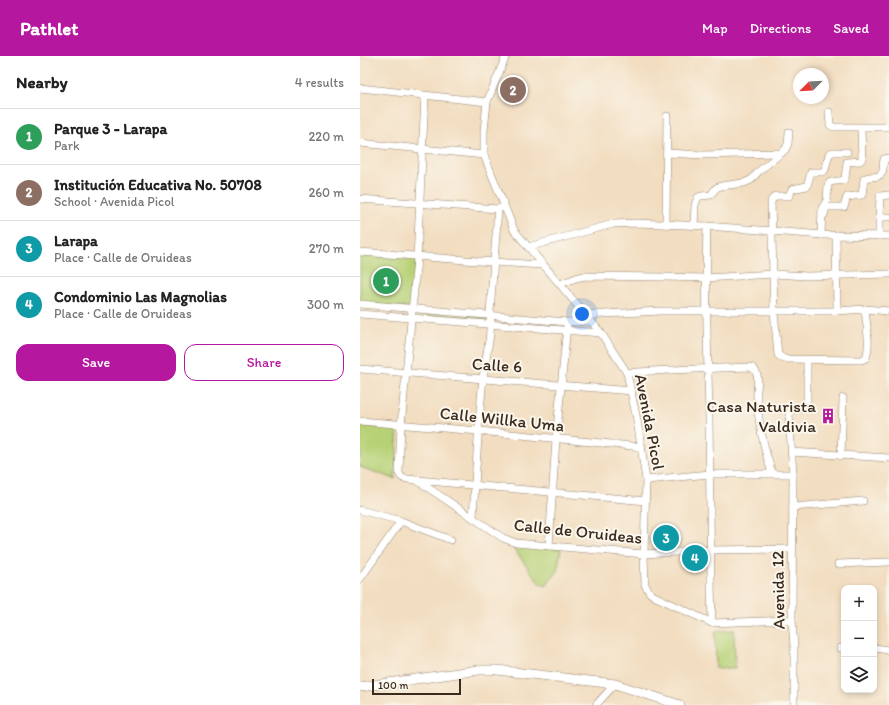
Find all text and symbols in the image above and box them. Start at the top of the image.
text: Pathlet [20,17,78,40]
text: Map [702,20,728,37]
text: Directions [750,20,811,37]
text: Saved [833,20,869,37]
north arrow [793,68,829,104]
text: Nearby [16,72,68,92]
text: 4 results [295,75,344,90]
pin: 2 [500,75,526,105]
text: Parque 3 - Larapa [54,120,167,138]
text: 1 [26,129,32,144]
text: 220 m [308,129,344,144]
text: Park [54,138,80,153]
text: Institución Educativa No. 50708 [54,176,262,194]
text: 2 [26,185,32,200]
text: 260 m [308,185,344,200]
text: School · Avenida Picol [54,194,174,209]
text: Larapa [54,232,98,250]
text: 3 [25,241,33,256]
text: 270 m [309,241,344,256]
text: Place · Calle de Oruideas [54,250,192,265]
pin: 1 [373,266,399,296]
text: Condominio Las Magnolias [54,288,227,306]
text: 4 [25,297,33,312]
text: 300 m [307,297,344,312]
your location [572,304,592,324]
text: Place · Calle de Oruideas [54,306,192,321]
button: Save [16,344,176,381]
button: Share [184,344,344,381]
street label: Calle 6 [471,353,523,377]
street label: Avenida Picol [631,372,669,472]
place label: Casa Naturista Valdivia [707,396,816,436]
street label: Calle Willka Uma [439,403,565,435]
building icon: Casa Naturista Valdivia [819,407,837,425]
street label: Calle de Oruideas [513,514,643,548]
pin: 3 [653,523,679,553]
pin: 4 [682,543,708,573]
street label: Avenida 12 [767,550,789,630]
map controls [841,585,877,693]
button: + [841,585,877,621]
button: − [841,621,877,657]
button: layers [841,657,877,693]
scale bar [372,677,461,696]
text: 100 m [378,679,408,692]

